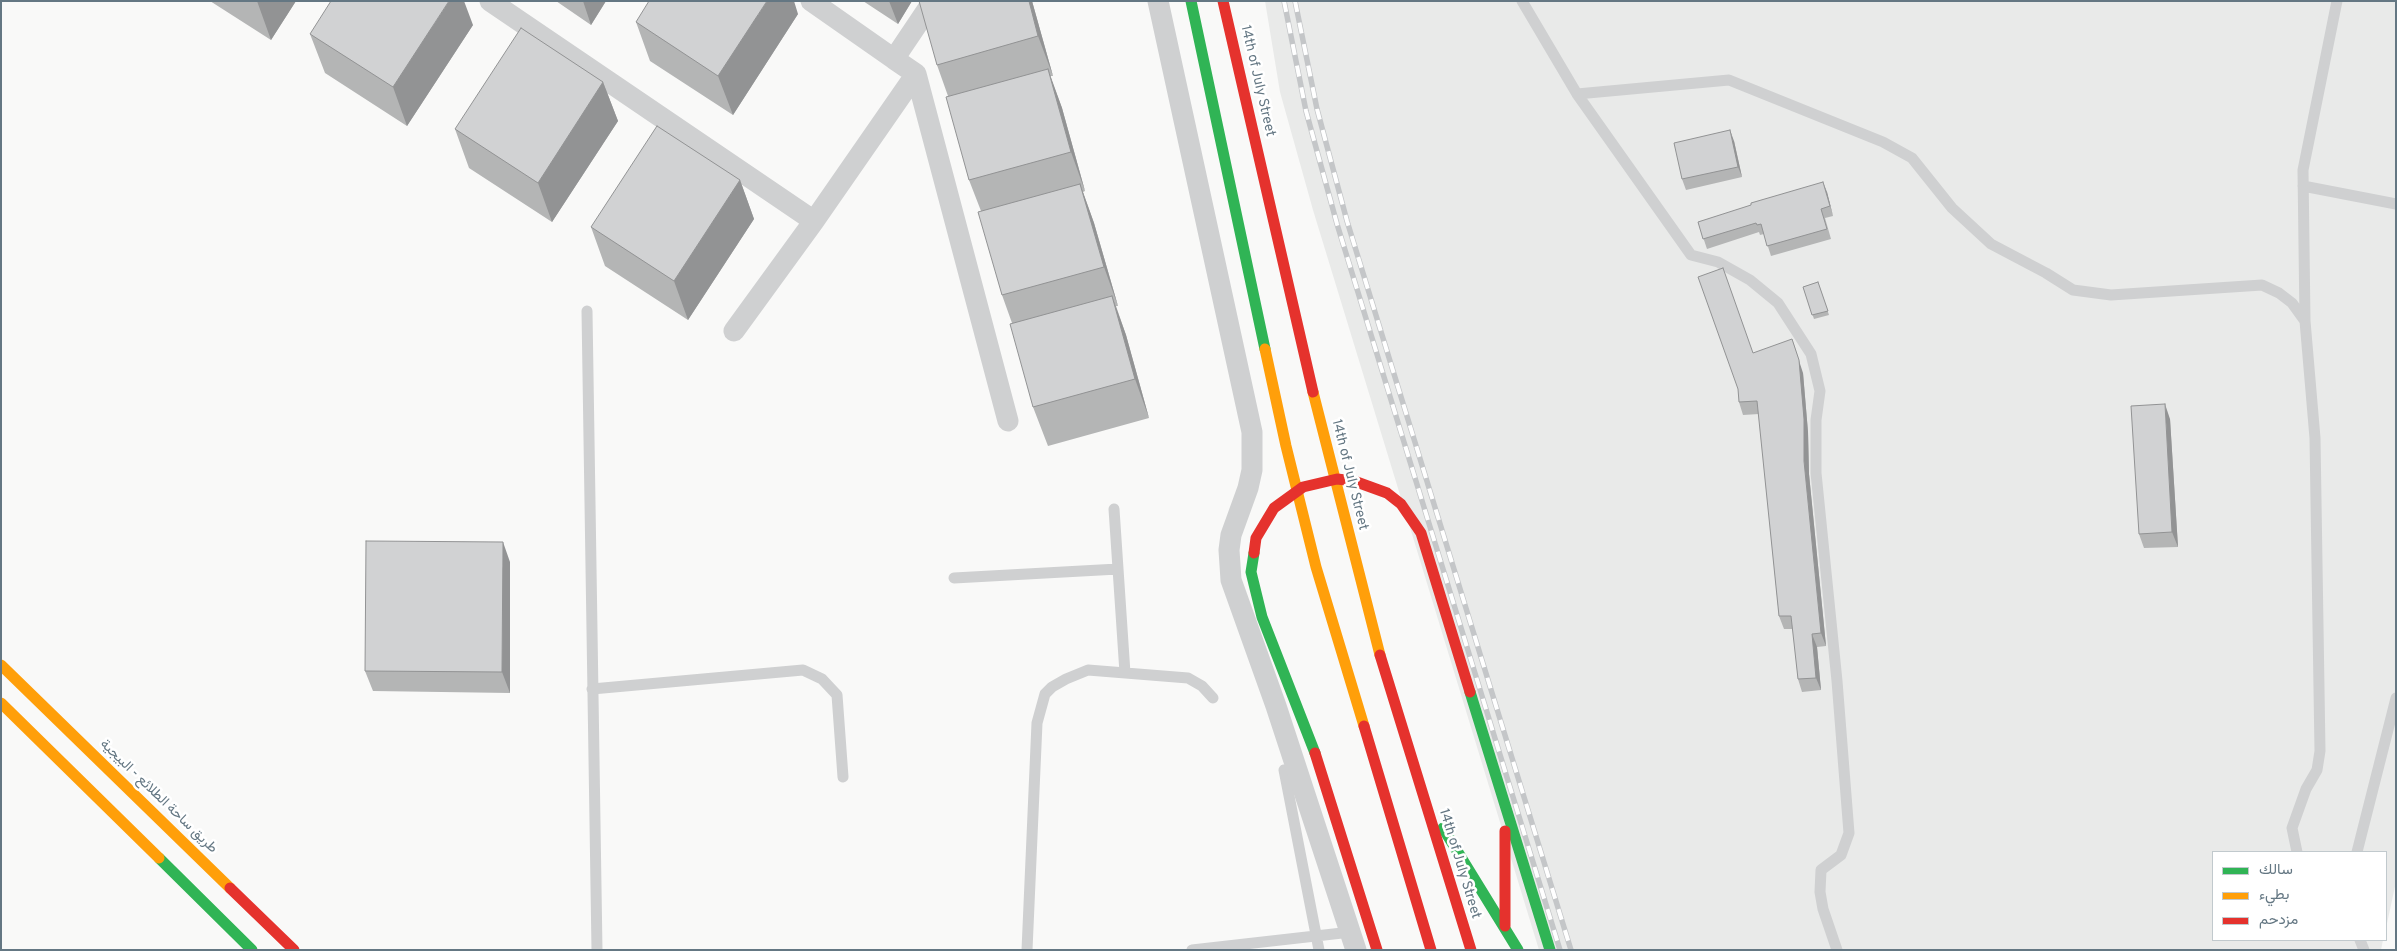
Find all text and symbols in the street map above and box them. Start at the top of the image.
street label: 14th of July Street [1236,24,1278,138]
street label: 14th of July Street [1327,418,1371,532]
street label: طريق ساحة الطلائع - البيجية [96,737,220,857]
street label: 14th of July Street [1434,807,1484,921]
legend [2212,851,2387,941]
text: سالك [2259,861,2293,880]
text: بطيء [2259,886,2289,905]
text: مزدحم [2259,911,2298,930]

